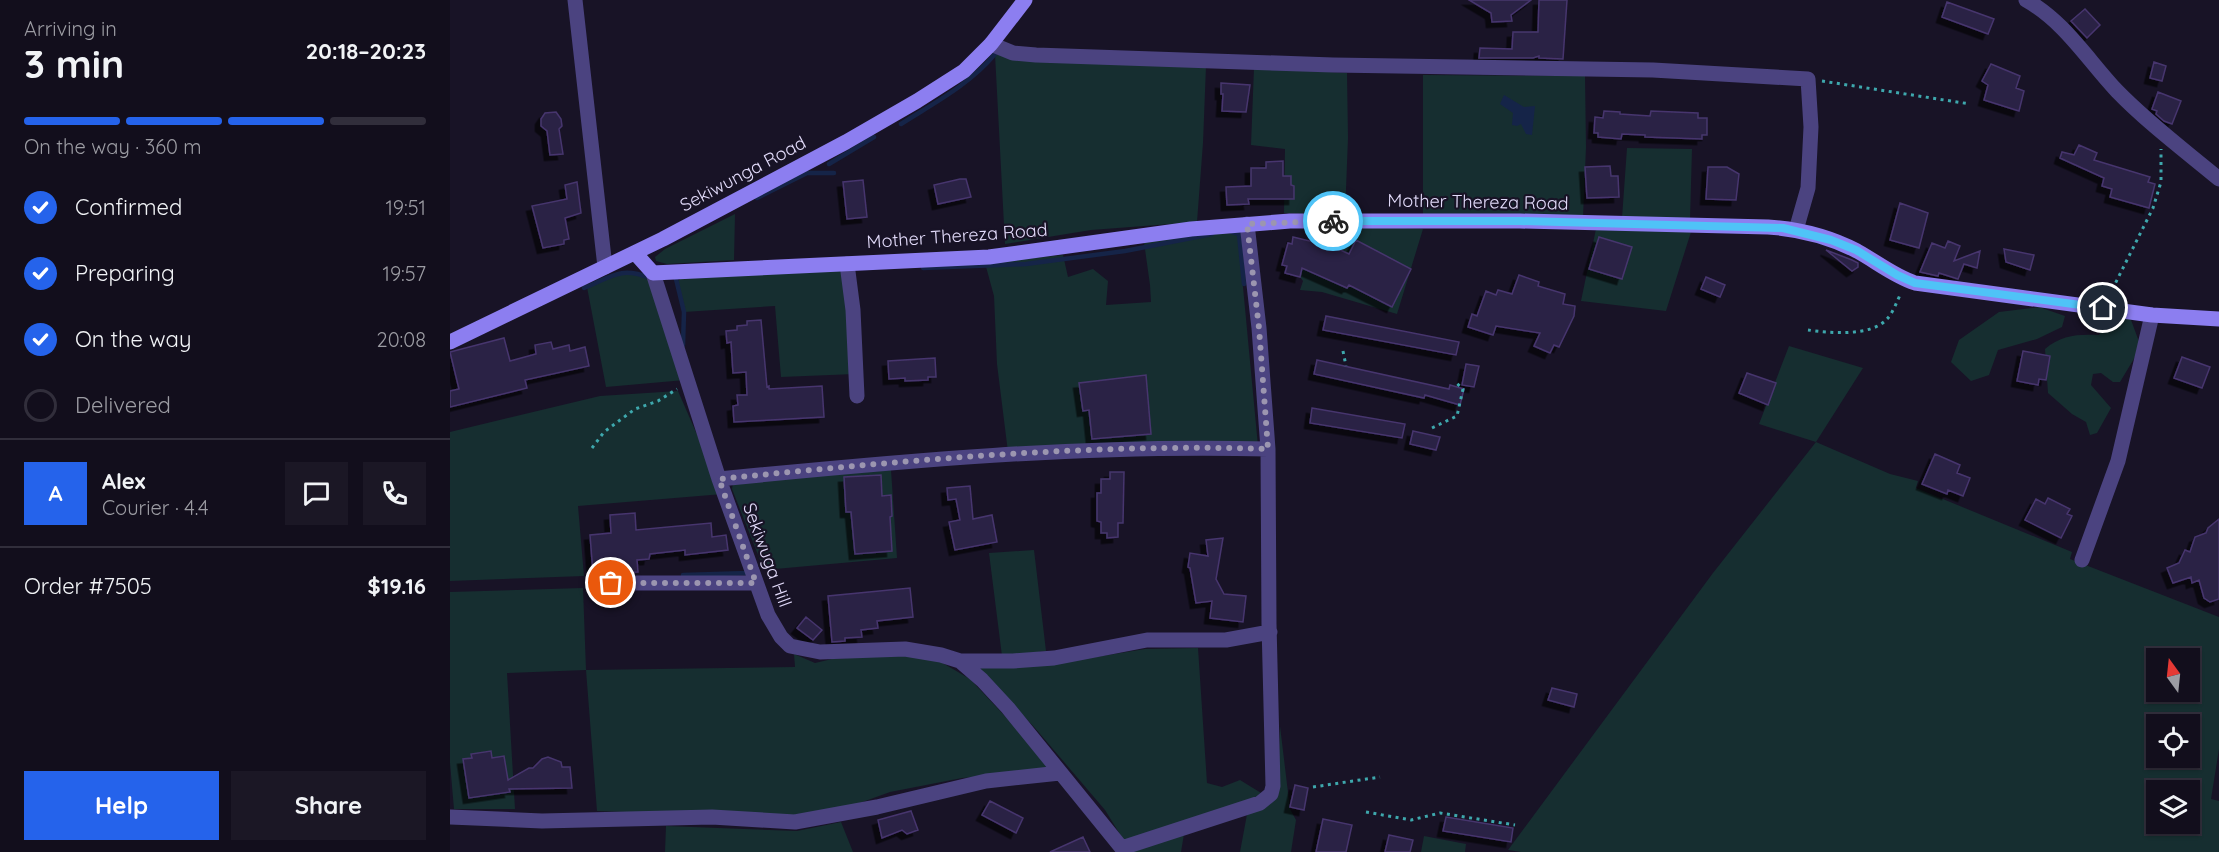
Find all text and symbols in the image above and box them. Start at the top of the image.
text: Arriving in [24,16,117,41]
text: 20:18–20:23 [306,37,426,65]
text: 3 min [24,39,124,88]
street label: Sekiwunga Road [676,131,810,216]
text: On the way · 360 m [24,134,202,159]
street label: Mother Thereza Road [1387,188,1569,215]
icon: check [24,191,57,224]
courier [1303,191,1363,251]
text: Confirmed [75,193,182,221]
text: 19:51 [385,195,426,220]
icon: bike [1317,205,1350,238]
street label: Mother Thereza Road [866,218,1048,253]
icon: check [24,257,57,290]
text: Preparing [75,259,175,287]
text: 19:57 [383,261,426,286]
pin [2077,282,2128,333]
icon: home [2086,291,2119,324]
icon: check [24,323,57,356]
text: On the way [75,325,191,353]
text: 20:08 [377,327,426,352]
text: Delivered [75,391,171,419]
button: chat [285,462,348,525]
button: phone [363,462,426,525]
text: Alex [102,467,145,495]
text: A [48,479,63,507]
text: Courier · 4.4 [102,495,208,520]
street label: Sekiwuga Hill [738,499,797,610]
pin [585,557,636,608]
icon: bag [594,566,627,599]
text: Order #7505 [24,572,152,600]
text: $19.16 [368,572,426,600]
north arrow [2146,648,2200,702]
map controls [2146,648,2200,834]
button: locate [2146,714,2200,768]
button: Help [24,771,219,840]
button: Share [231,771,426,840]
button: layers [2146,780,2200,834]

